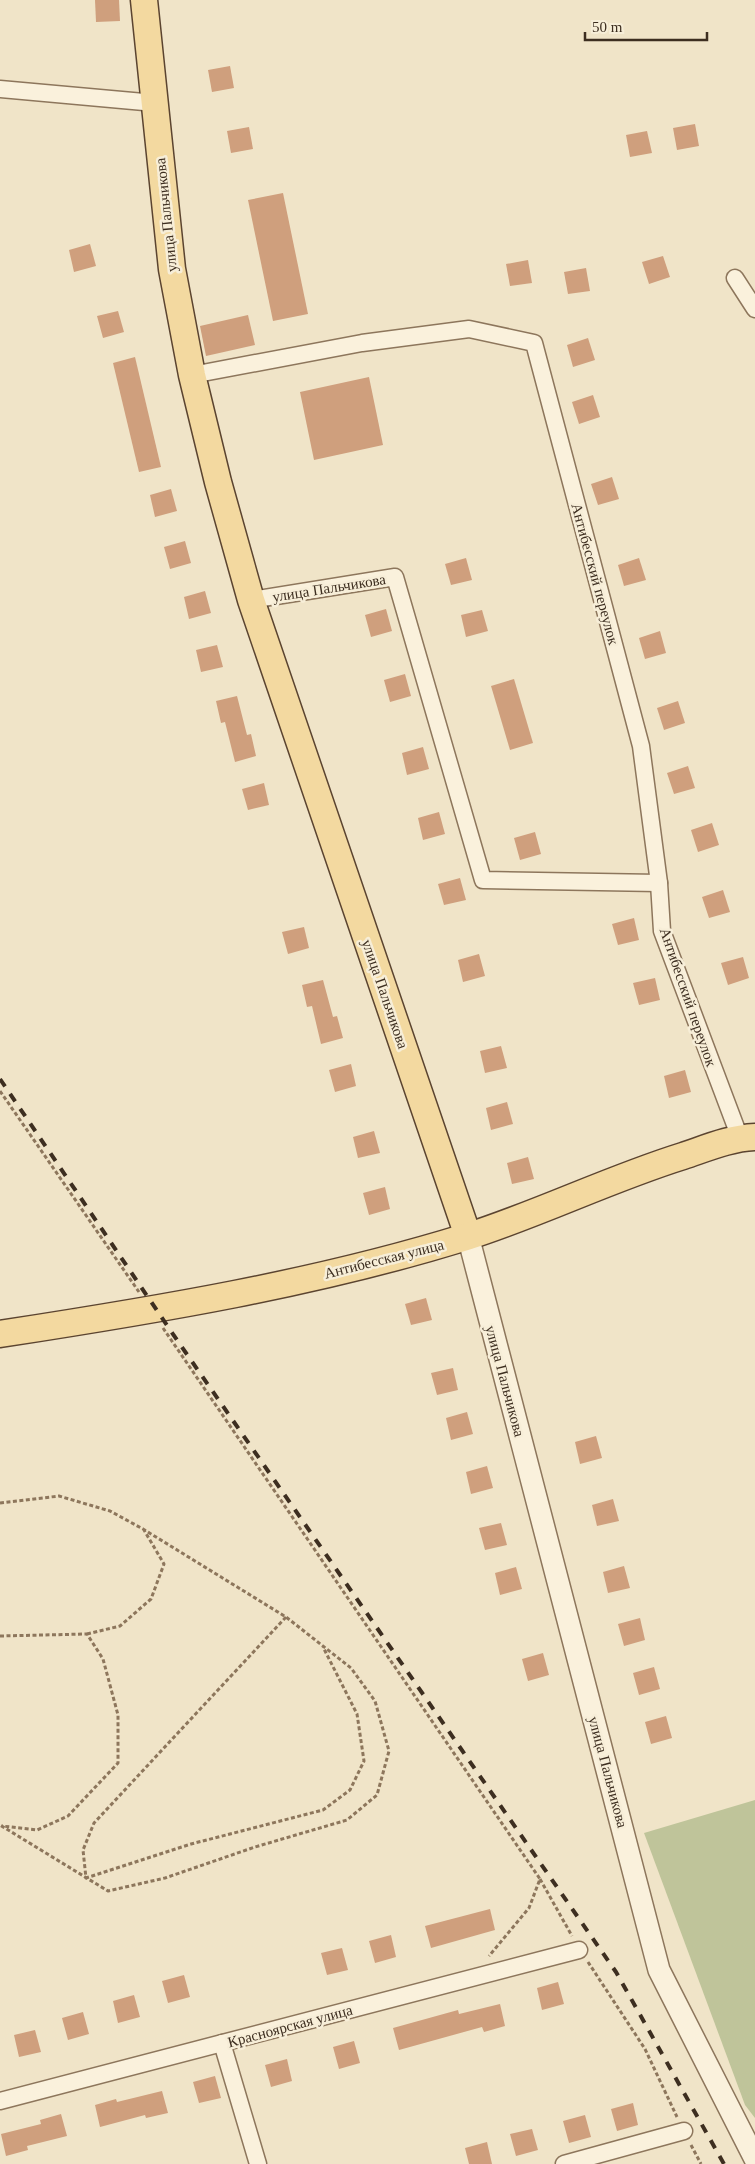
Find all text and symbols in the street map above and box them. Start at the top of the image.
scale bar [585,10,708,42]
text: 50 m [592,19,623,35]
street label: улица Пальчикова [152,157,180,273]
street label: Антибесский переулок [568,501,622,647]
street label: улица Пальчикова [271,571,387,605]
street label: Антибесский переулок [657,925,720,1069]
street label: улица Пальчикова [359,937,411,1051]
street label: Антибесская улица [323,1236,446,1282]
street label: улица Пальчикова [482,1324,528,1439]
street label: улица Пальчикова [585,1715,631,1830]
street label: Красноярская улица [226,2002,354,2050]

